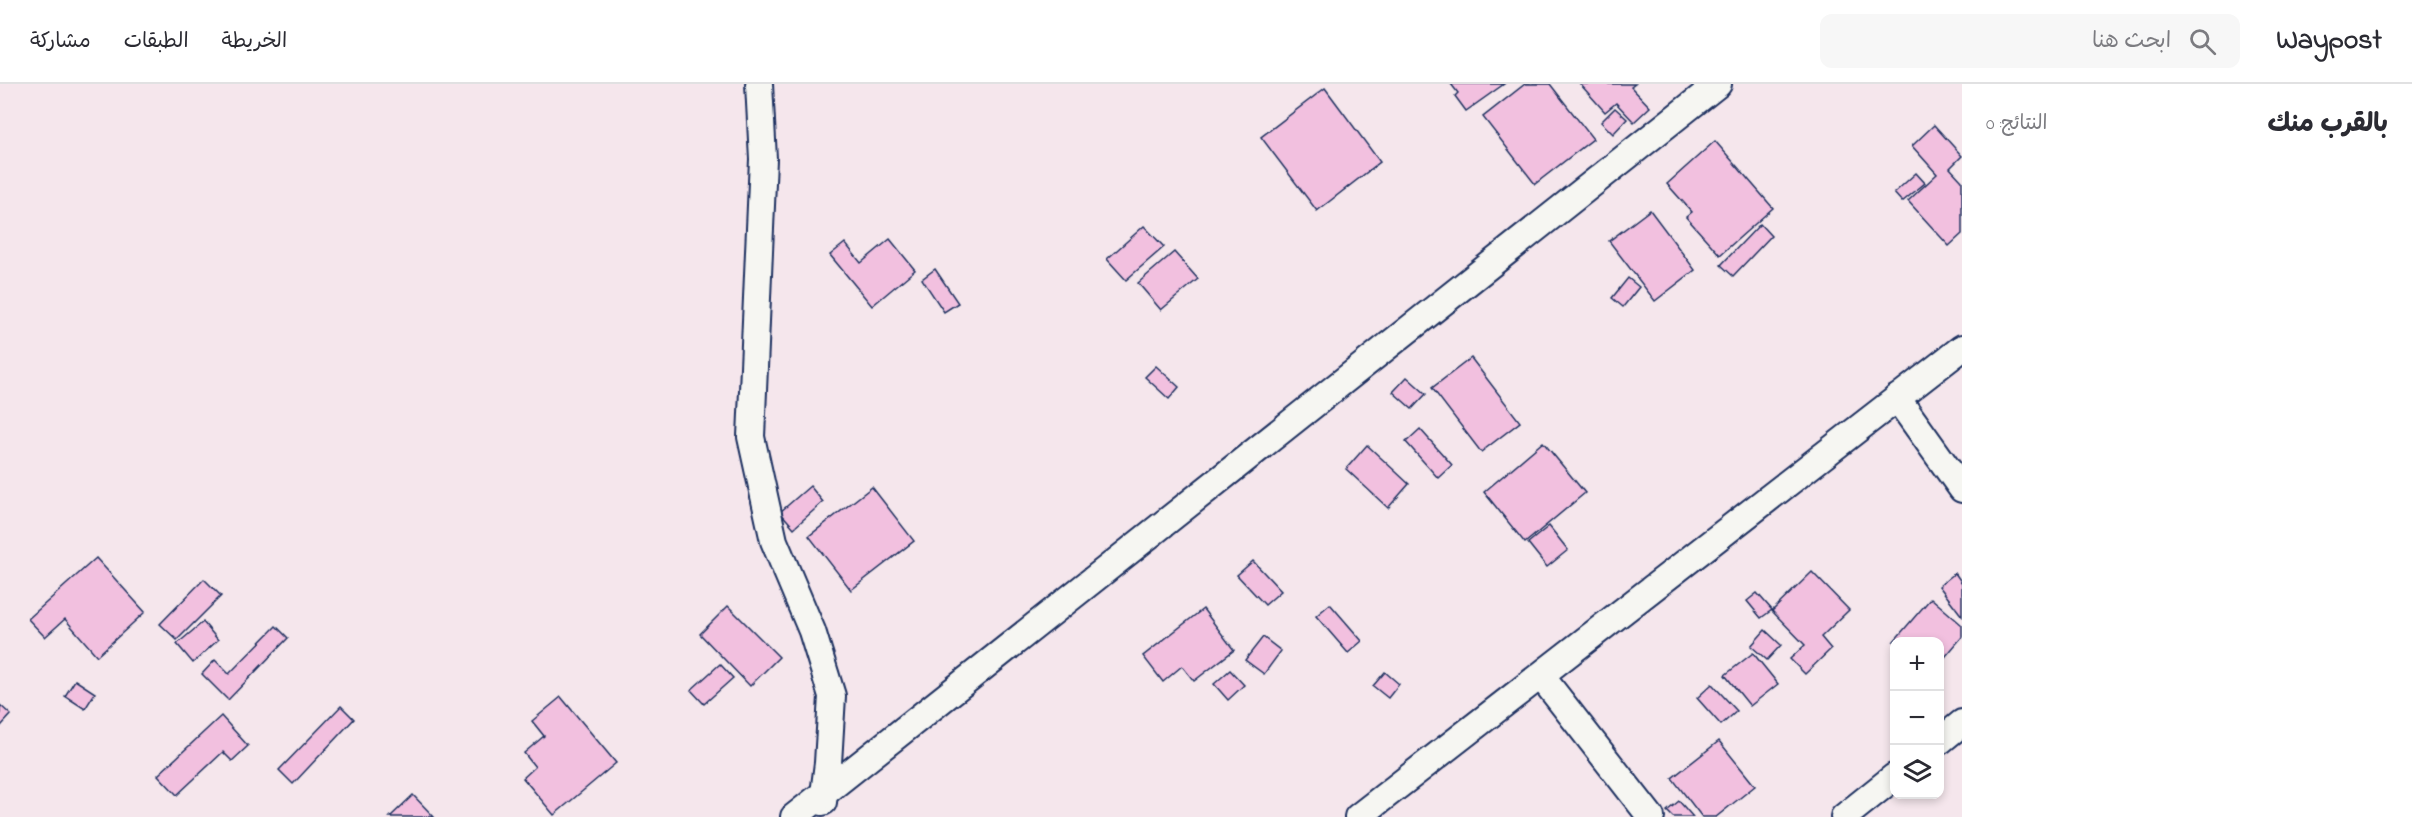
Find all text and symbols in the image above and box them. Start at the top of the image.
search box [1820,14,2240,68]
text: Waypost [2276,21,2382,62]
icon: search [2186,25,2219,58]
text: ابحث هنا [2092,26,2171,58]
text: مشاركة [30,27,91,57]
text: الطبقات [124,27,189,57]
text: الخريطة [222,27,287,57]
text: بالقرب منك [2267,106,2388,144]
text: النتائج: 0 [1986,110,2047,139]
map controls [1890,637,1944,799]
button: + [1890,637,1944,691]
button: − [1890,691,1944,745]
button: layers [1890,745,1944,799]

